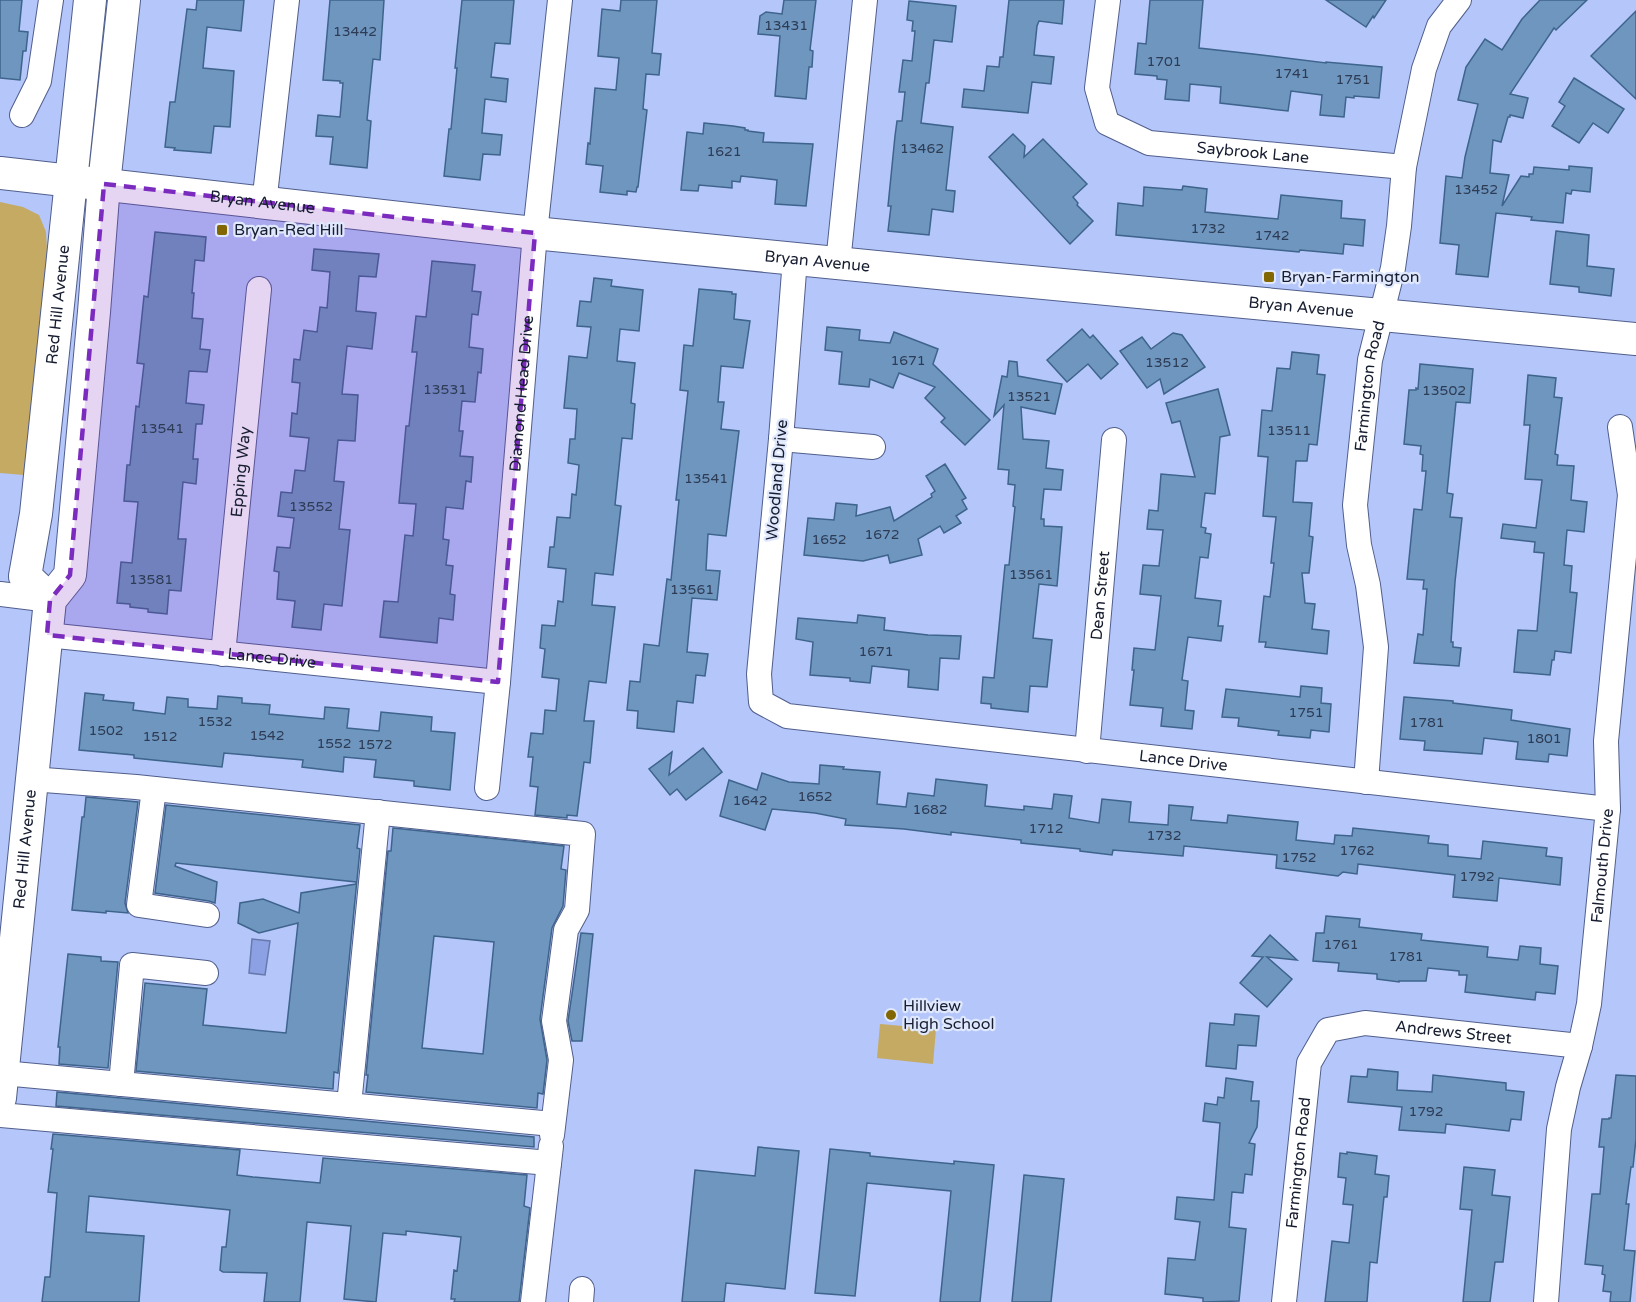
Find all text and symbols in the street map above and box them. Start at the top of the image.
house number: 13431 [764,17,808,34]
house number: 13442 [333,23,377,40]
house number: 1701 [1146,53,1182,70]
house number: 1741 [1274,65,1310,82]
house number: 1751 [1335,71,1371,88]
street label: Saybrook Lane [1196,138,1310,168]
house number: 13462 [900,140,944,157]
house number: 1621 [706,143,742,160]
house number: 13452 [1454,181,1498,198]
street label: Bryan Avenue [209,186,316,218]
place label: Bryan-Red Hill [234,220,343,240]
house number: 1732 [1190,220,1226,237]
marker: Bryan-Red Hill [215,223,229,237]
house number: 1742 [1254,227,1290,244]
street label: Red Hill Avenue [42,244,74,366]
street label: Bryan Avenue [764,246,871,277]
place label: Bryan-Farmington [1281,267,1419,287]
marker: Bryan-Farmington [1262,270,1276,284]
street label: Bryan Avenue [1247,293,1355,322]
street label: Diamond Head Drive [505,315,538,473]
street label: Farmington Road [1351,319,1389,452]
house number: 1671 [890,352,926,369]
house number: 13512 [1145,354,1189,371]
house number: 13531 [423,381,467,398]
house number: 13502 [1422,382,1466,399]
house number: 13521 [1007,388,1051,405]
street label: Woodland Drive [762,419,792,541]
house number: 13541 [140,420,184,437]
house number: 13511 [1267,422,1311,439]
street label: Epping Way [227,425,255,518]
house number: 13541 [684,470,728,487]
house number: 13552 [289,498,333,515]
house number: 1672 [864,526,900,543]
house number: 1652 [811,531,847,548]
street label: Dean Street [1087,550,1114,641]
house number: 13561 [1009,566,1053,583]
house number: 13581 [129,571,173,588]
house number: 13561 [670,581,714,598]
house number: 1671 [858,643,894,660]
street label: Lance Drive [226,644,317,673]
house number: 1751 [1288,704,1324,721]
house number: 1532 [197,713,233,730]
house number: 1781 [1409,714,1445,731]
house number: 1502 [88,722,124,739]
house number: 1542 [249,727,285,744]
house number: 1512 [142,728,178,745]
house number: 1801 [1526,730,1562,747]
house number: 1552 [316,735,352,752]
house number: 1572 [357,736,393,753]
street label: Lance Drive [1138,746,1229,776]
street label: Red Hill Avenue [9,788,41,910]
house number: 1652 [797,788,833,805]
house number: 1642 [732,792,768,809]
house number: 1682 [912,801,948,818]
street label: Falmouth Drive [1587,807,1618,924]
house number: 1712 [1028,820,1064,837]
house number: 1732 [1146,827,1182,844]
house number: 1762 [1339,842,1375,859]
house number: 1752 [1281,849,1317,866]
house number: 1792 [1459,868,1495,885]
house number: 1761 [1323,936,1359,953]
house number: 1781 [1388,948,1424,965]
place label: Hillview High School [903,996,994,1034]
marker: Hillview High School [884,1008,898,1022]
street label: Andrews Street [1394,1016,1513,1049]
street label: Farmington Road [1282,1096,1315,1230]
house number: 1792 [1408,1103,1444,1120]

